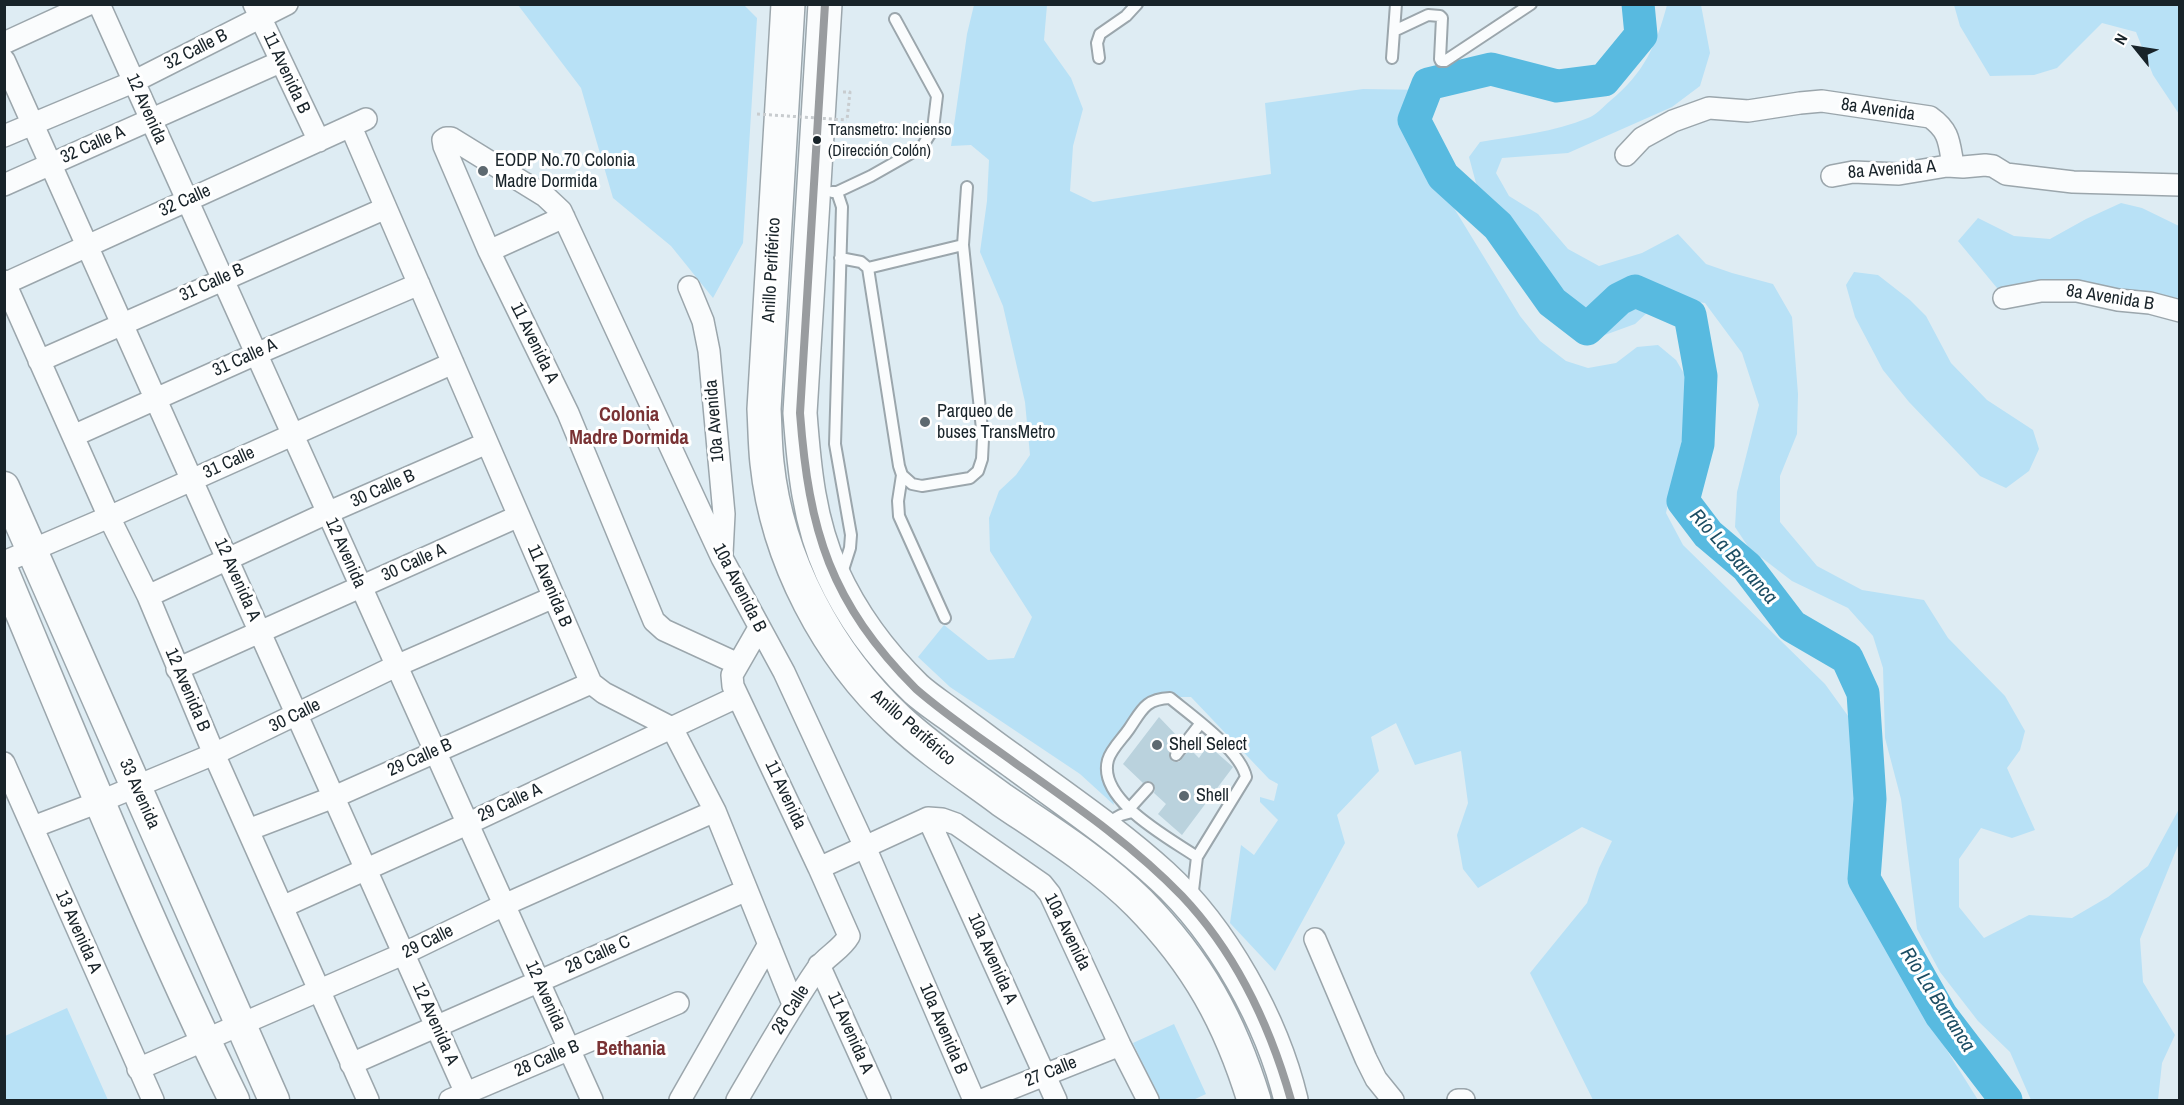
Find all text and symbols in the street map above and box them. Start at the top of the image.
north arrow [2106,18,2166,78]
street label: 32 Calle B [161,25,231,75]
street label: 11 Avenida B [258,29,314,117]
text: N [2109,29,2132,49]
street label: 12 Avenida [121,71,171,147]
street label: 8a Avenida [1840,94,1916,126]
street label: 32 Calle A [58,121,128,169]
place label: Transmetro: Incienso (Dirección Colón) [828,121,951,159]
marker: Transmetro: Incienso (Dirección Colón) [811,134,823,146]
place label: EODP No.70 Colonia Madre Dormida [495,150,635,192]
street label: 8a Avenida A [1847,156,1937,184]
marker: EODP No.70 Colonia Madre Dormida [476,164,490,178]
street label: 32 Calle [156,180,214,222]
street label: Anillo Periférico [758,217,786,323]
street label: 31 Calle B [177,259,247,307]
street label: 8a Avenida B [2065,280,2155,316]
street label: 11 Avenida A [505,299,563,387]
street label: 31 Calle A [210,334,280,382]
street label: 10a Avenida [701,379,729,463]
place label: Parqueo de buses TransMetro [937,401,1055,444]
district label: Colonia Madre Dormida [569,404,689,451]
marker: Parqueo de buses TransMetro [918,415,932,429]
street label: 31 Calle [200,442,258,484]
street label: 30 Calle B [348,465,418,513]
water label: Río La Barranca [1684,505,1782,609]
street label: 12 Avenida [320,515,370,591]
street label: 12 Avenida A [209,535,265,625]
street label: 30 Calle A [379,539,449,587]
street label: 10a Avenida B [707,540,771,636]
street label: 11 Avenida B [522,542,576,630]
street label: 12 Avenida B [160,645,214,735]
street label: Anillo Periférico [866,685,960,771]
street label: 30 Calle [266,694,324,738]
street label: 29 Calle B [385,734,455,782]
place label: Shell Select [1169,734,1247,756]
marker: Shell Select [1150,738,1164,752]
street label: 33 Avenida [114,756,164,832]
street label: 11 Avenida [760,757,810,833]
street label: 29 Calle A [475,779,545,827]
place label: Shell [1196,785,1229,807]
marker: Shell [1177,789,1191,803]
street label: 13 Avenida A [50,887,106,977]
street label: 10a Avenida [1039,890,1095,974]
street label: 10a Avenida A [962,910,1022,1008]
street label: 29 Calle [399,920,457,964]
street label: 28 Calle C [562,931,634,979]
water label: Río La Barranca [1894,943,1980,1057]
street label: 12 Avenida [520,958,570,1034]
street label: 12 Avenida A [407,979,463,1069]
street label: 10a Avenida B [914,980,972,1078]
street label: 28 Calle [767,981,815,1039]
street label: 11 Avenida A [822,989,878,1077]
street label: 28 Calle B [511,1036,583,1082]
district label: Bethania [596,1038,666,1062]
street label: 27 Calle [1022,1052,1080,1092]

